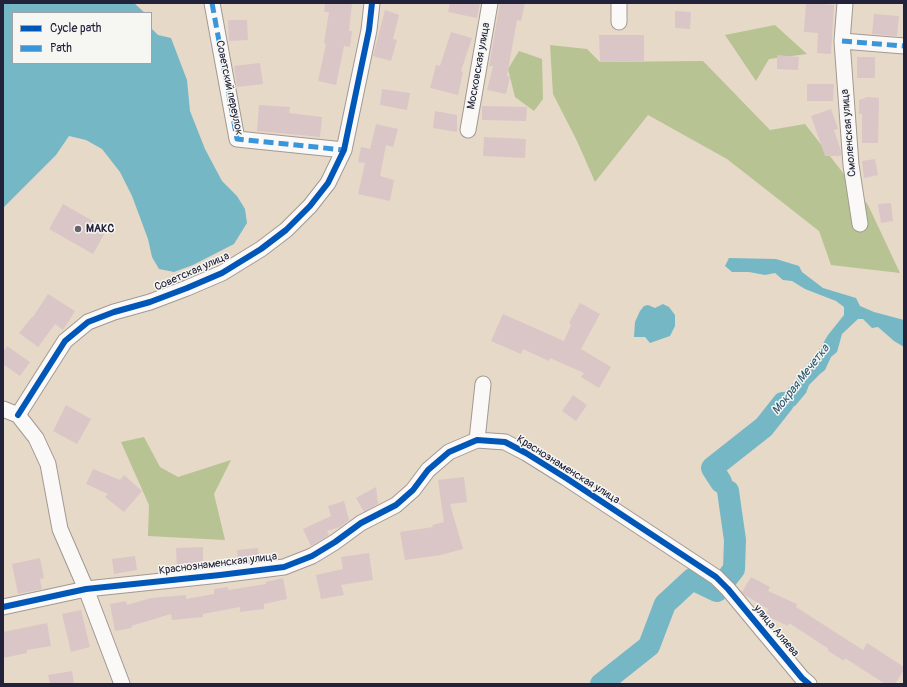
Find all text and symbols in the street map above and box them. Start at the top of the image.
legend [12,12,152,64]
text: Cycle path [50,21,101,36]
street label: Московская улица [465,22,493,110]
street label: Советский переулок [213,39,245,137]
text: Path [50,41,72,56]
street label: Смоленская улица [839,89,859,177]
place label: МАКС [86,222,114,236]
marker: МАКС [73,224,83,234]
street label: Советская улица [153,250,231,294]
water label: Мокрая Мечетка [769,342,833,418]
street label: Краснознаменская улица [514,433,622,507]
street label: Краснознаменская улица [158,550,278,578]
street label: улица Аляева [750,602,802,660]

